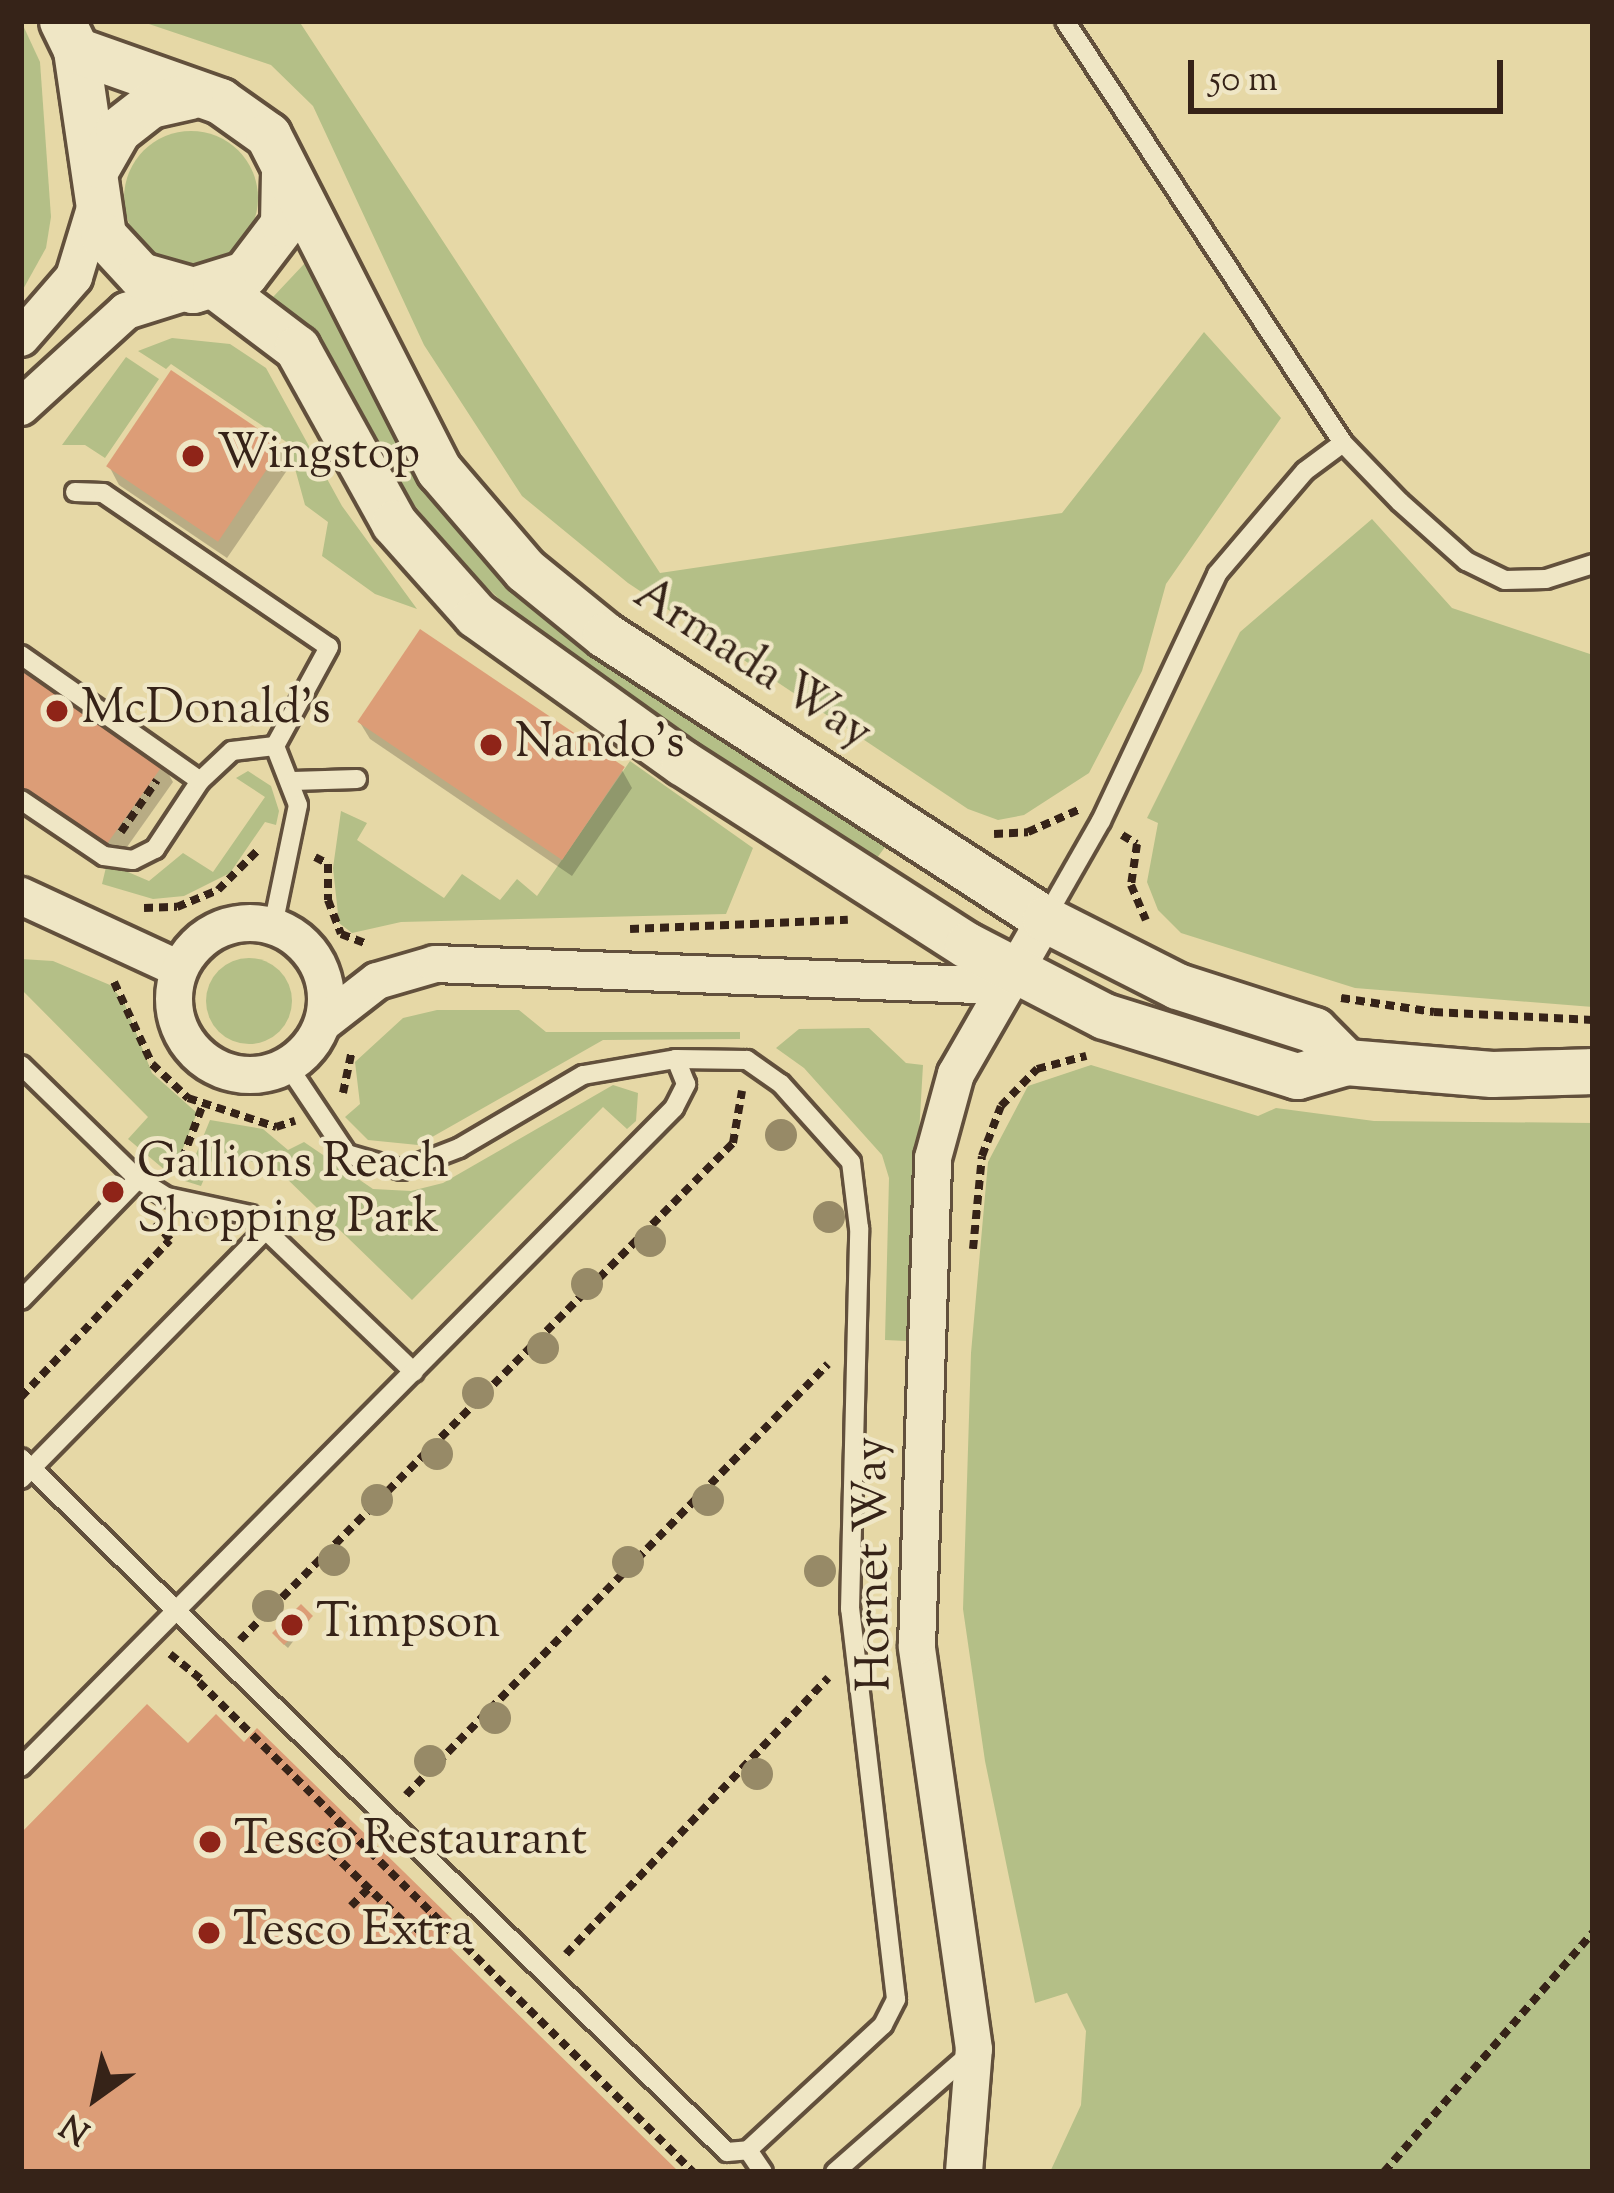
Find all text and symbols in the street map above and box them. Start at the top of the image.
scale bar [1194,36,1509,110]
text: 50 m [1209,55,1278,107]
place label: Wingstop [217,427,420,485]
marker: Wingstop [180,443,206,469]
street label: Armada Way [622,567,882,763]
place label: McDonald's [81,682,331,740]
marker: McDonald's [44,698,70,724]
place label: Nando's [515,716,685,774]
marker: Nando's [478,732,504,758]
place label: Gallions Reach Shopping Park [137,1135,449,1248]
marker: Gallions Reach Shopping Park [100,1179,126,1205]
street label: Hornet Way [844,1436,906,1692]
place label: Timpson [316,1596,500,1654]
marker: Timpson [279,1612,305,1638]
place label: Tesco Restaurant [234,1813,587,1871]
marker: Tesco Restaurant [197,1829,223,1855]
place label: Tesco Extra [233,1904,473,1962]
marker: Tesco Extra [196,1920,222,1946]
north arrow [36,2037,156,2157]
text: N [52,2100,101,2154]

